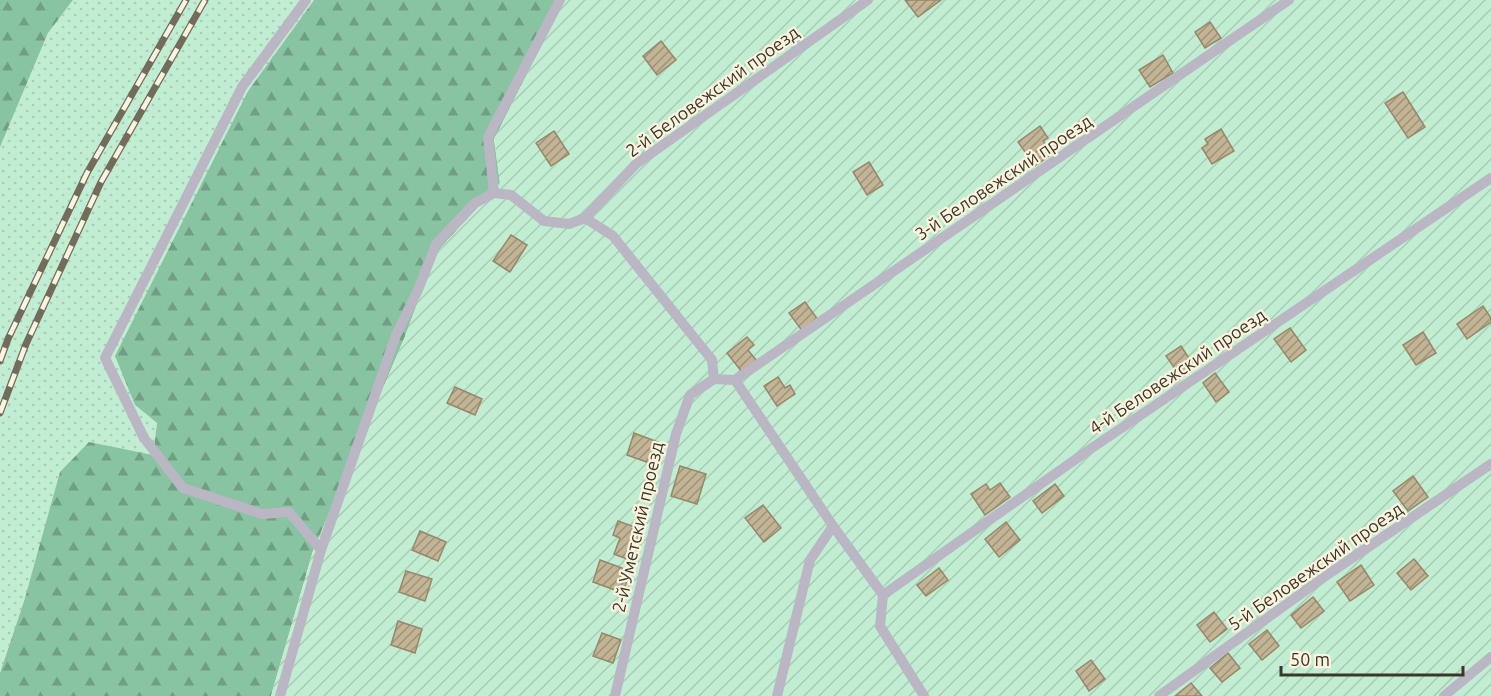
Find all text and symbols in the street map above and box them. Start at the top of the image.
street label: 2-й Беловежский проезд [622,21,803,160]
street label: 3-й Беловежский проезд [911,110,1095,244]
street label: 4-й Беловежский проезд [1085,304,1269,438]
street label: 2-й Уметский проезд [608,439,666,614]
street label: 5-й Беловежский проезд [1224,498,1407,634]
scale bar [1281,639,1462,677]
text: 50 m [1290,649,1330,669]

